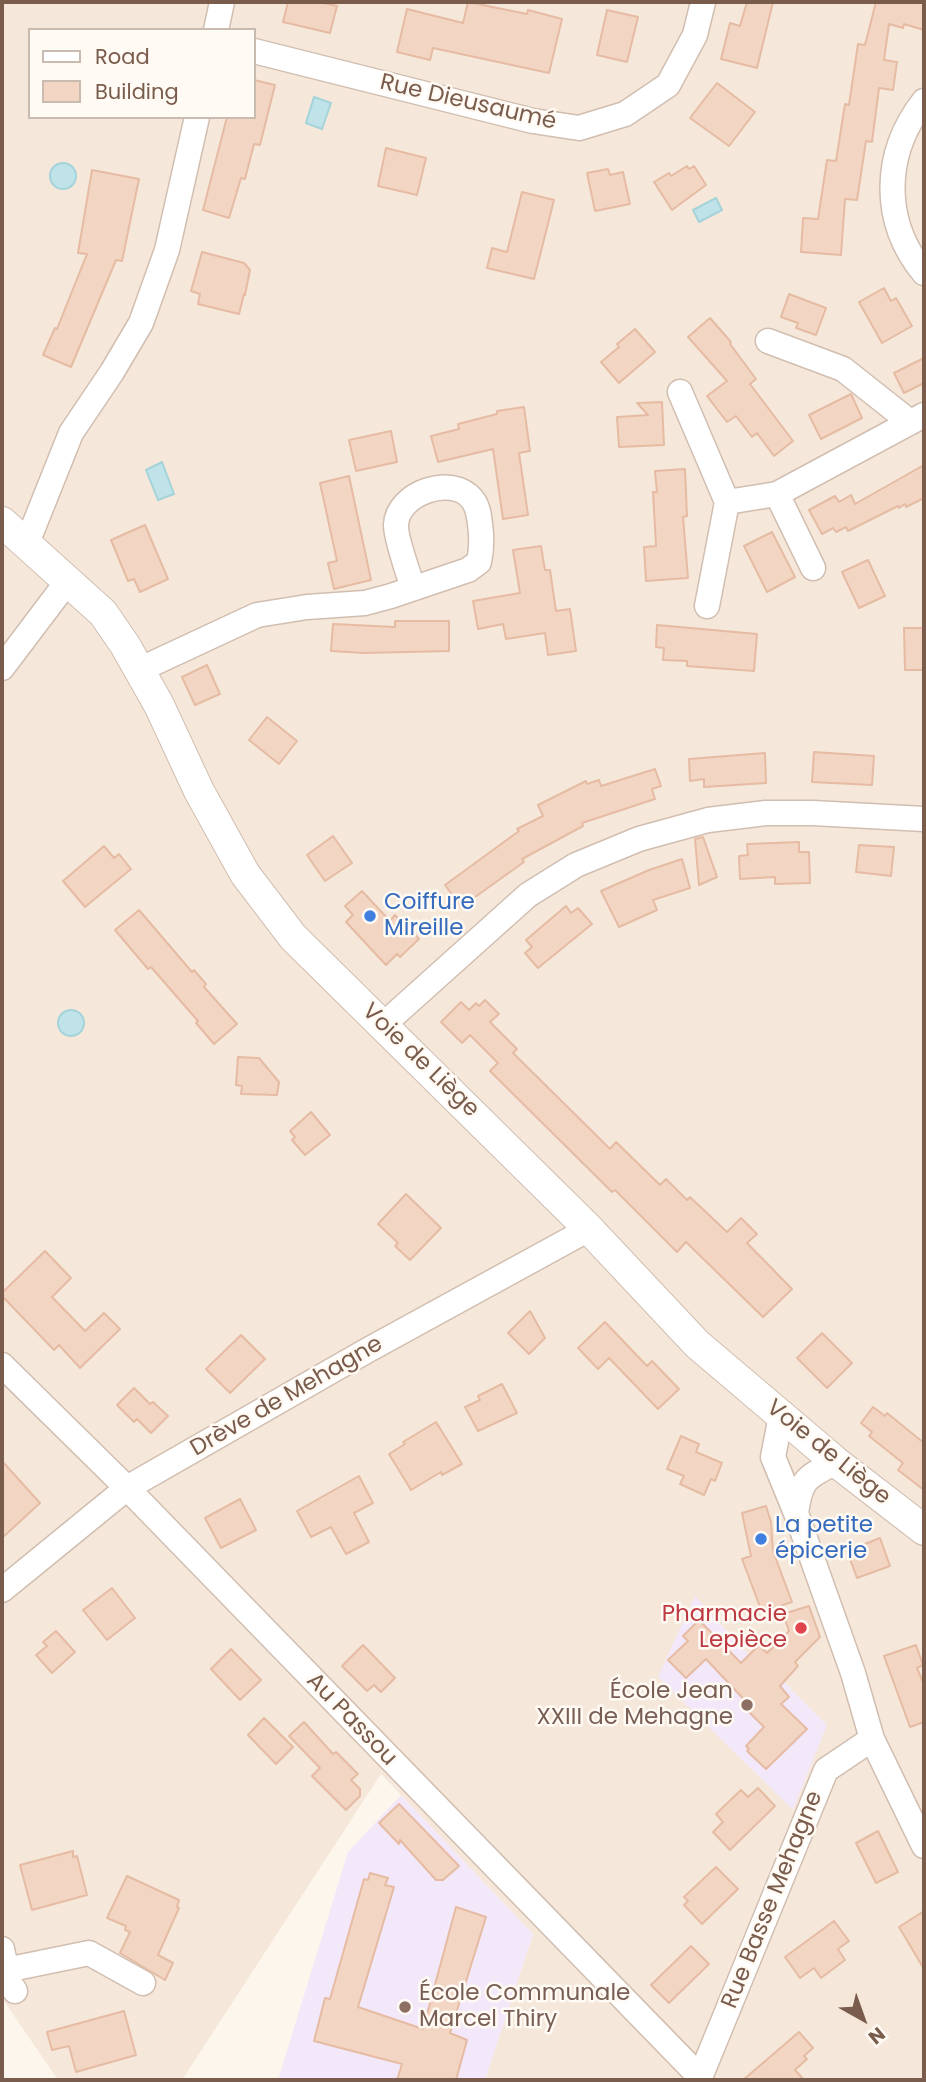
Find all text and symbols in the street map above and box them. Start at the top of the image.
legend [28,28,256,119]
text: Road [95,42,150,71]
street label: Rue Dieusaumé [377,69,559,137]
text: Building [95,77,179,106]
place label: Coiffure Mireille [384,889,475,943]
marker: Coiffure Mireille [362,908,378,924]
street label: Voie de Liège [356,998,484,1124]
street label: Drève de Mehagne [186,1331,388,1463]
street label: Voie de Liège [760,1394,896,1512]
place label: La petite épicerie [775,1512,873,1566]
marker: La petite épicerie [753,1531,769,1547]
place label: Pharmacie Lepièce [662,1601,787,1655]
marker: Pharmacie Lepièce [793,1620,809,1636]
street label: Au Passou [300,1668,402,1772]
place label: École Jean XXIII de Mehagne [537,1678,733,1732]
marker: École Jean XXIII de Mehagne [739,1697,755,1713]
street label: Rue Basse Mehagne [717,1787,829,2013]
place label: École Communale Marcel Thiry [419,1980,630,2034]
north arrow [828,1984,898,2054]
marker: École Communale Marcel Thiry [397,1999,413,2015]
text: N [863,2021,891,2050]

